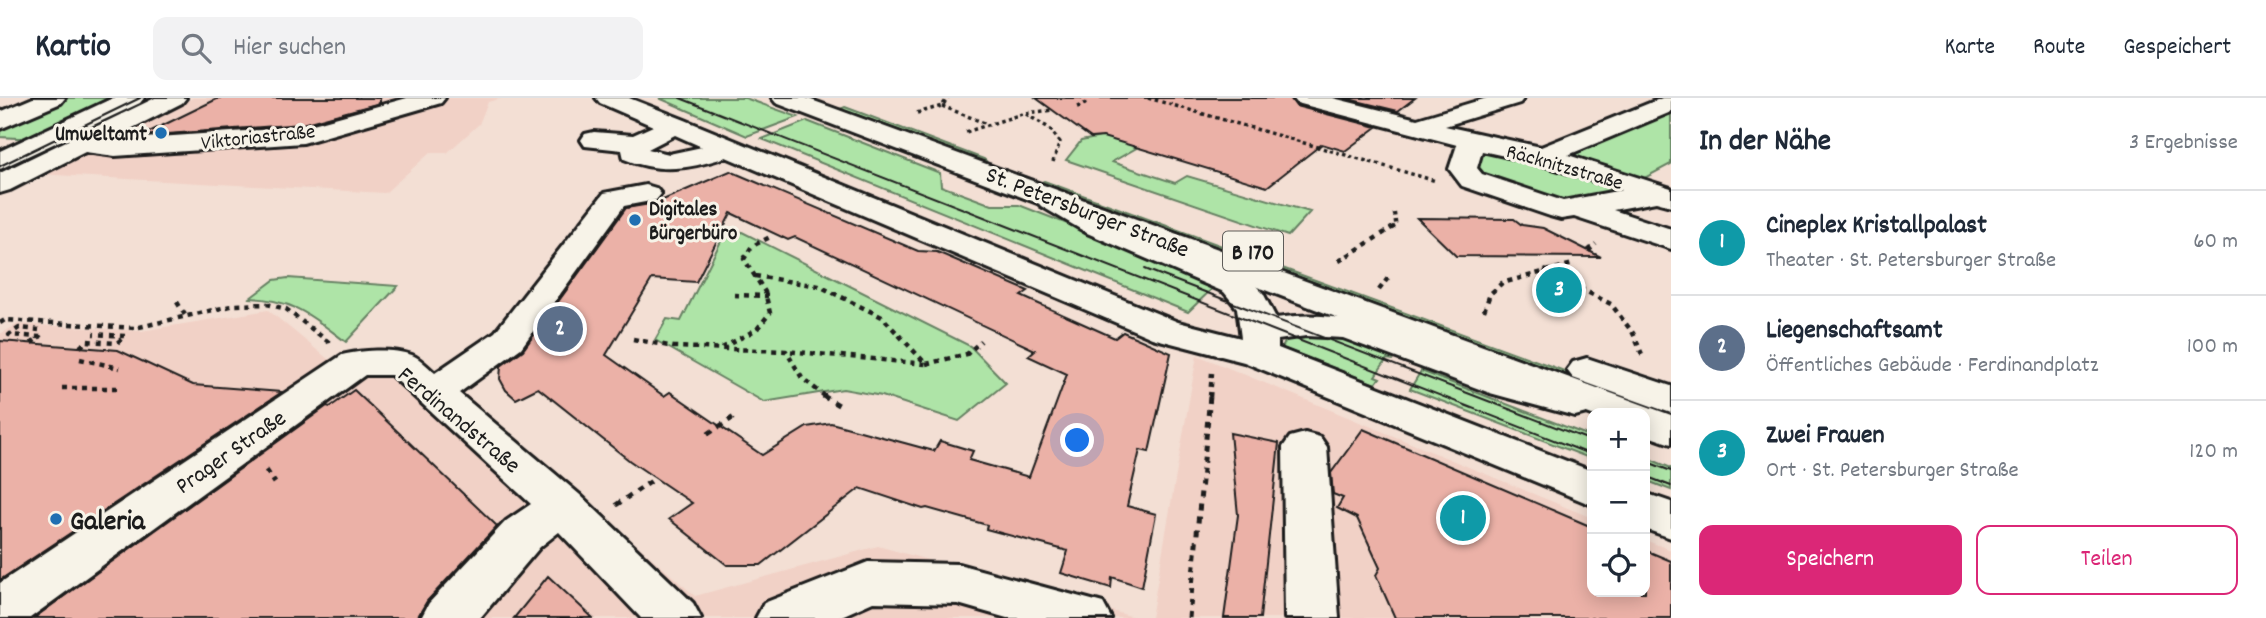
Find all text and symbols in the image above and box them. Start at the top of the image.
search box [153,17,643,80]
text: Kartio [35,25,111,72]
icon: search [177,29,215,67]
text: Hier suchen [233,30,346,67]
text: Karte [1944,31,1995,65]
text: Route [2033,31,2085,65]
text: Gespeichert [2123,31,2231,65]
street label: Viktoriastraße [200,118,317,160]
place label: Umweltamt [55,121,147,151]
text: In der Nähe [1699,122,1831,165]
marker: Umweltamt [153,125,169,141]
text: 3 Ergebnisse [2129,127,2238,160]
street label: Räcknitzstraße [1502,138,1626,200]
street label: St. Petersburger Straße [980,159,1194,268]
place label: Digitales Bürgerbüro [649,196,737,250]
text: Cineplex Kristallpalast [1766,208,1987,245]
marker: Digitales Bürgerbüro [627,212,643,228]
text: 1 [1719,226,1725,259]
text: 60 m [2193,226,2238,259]
road number: B 170 [1223,232,1283,270]
text: Theater · St. Petersburger Straße [1766,245,2056,278]
pin: 3 [1536,264,1582,316]
pin: 2 [537,303,583,355]
text: Liegenschaftsamt [1766,313,1943,350]
text: 2 [1717,331,1727,364]
text: 100 m [2187,331,2238,364]
text: Öffentliches Gebäude · Ferdinandplatz [1766,350,2098,383]
street label: Ferdinandstraße [389,360,527,483]
street label: Prager Straße [170,403,294,504]
map controls [1587,408,1650,597]
button: + [1587,408,1650,471]
text: Zwei Frauen [1766,418,1884,455]
your location [1060,423,1094,457]
text: 3 [1717,436,1727,469]
text: 120 m [2189,436,2238,469]
text: Ort · St. Petersburger Straße [1766,455,2019,488]
button: − [1587,471,1650,534]
pin: 1 [1440,492,1486,544]
place label: Galeria [70,504,146,544]
marker: Galeria [48,511,64,527]
button: Speichern [1699,525,1962,595]
button: Teilen [1976,525,2238,595]
button: locate [1587,534,1650,597]

